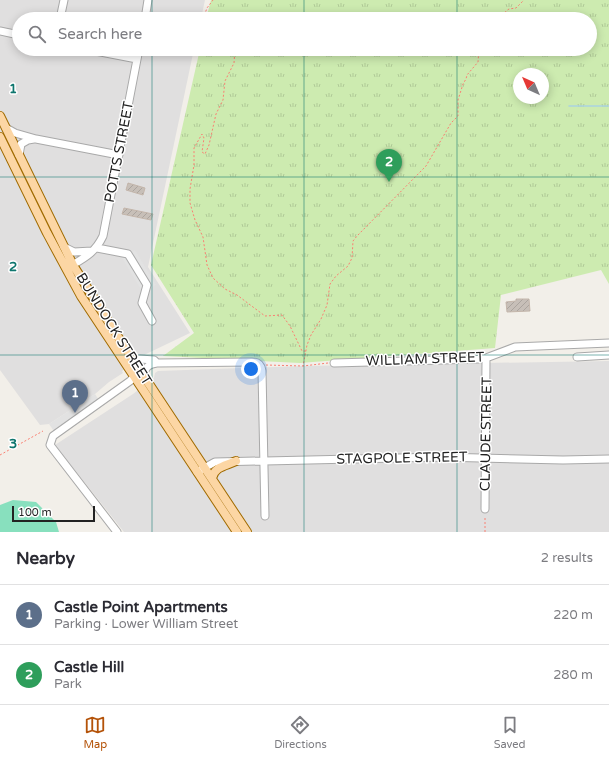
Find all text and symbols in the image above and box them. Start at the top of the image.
search box [12,12,597,56]
icon: search [26,23,48,45]
text: Search here [58,25,142,43]
north arrow [513,68,549,104]
text: 1 [9,81,17,97]
street label: POTTS STREET [101,100,137,204]
pin: 2 [376,149,402,182]
text: 2 [9,259,17,275]
street label: BUNDOCK STREET [73,270,156,389]
street label: WILLIAM STREET [365,348,485,370]
your location [241,359,261,379]
street label: CLAUDE STREET [477,376,496,491]
pin: 1 [62,380,88,413]
text: 3 [9,436,17,452]
street label: STAGPOLE STREET [336,448,468,468]
scale bar [12,504,95,523]
text: 100 m [18,506,52,519]
text: Nearby [16,548,75,569]
text: 2 results [541,550,593,566]
text: Castle Point Apartments [54,598,228,616]
text: 1 [25,607,33,623]
text: 220 m [553,607,593,623]
text: Parking · Lower William Street [54,616,238,632]
text: Castle Hill [54,658,124,676]
text: 2 [25,667,33,683]
text: 280 m [553,667,593,683]
text: Park [54,676,82,692]
tab: Map [83,714,107,751]
tab: Directions [274,714,327,751]
tab: Saved [494,714,526,751]

